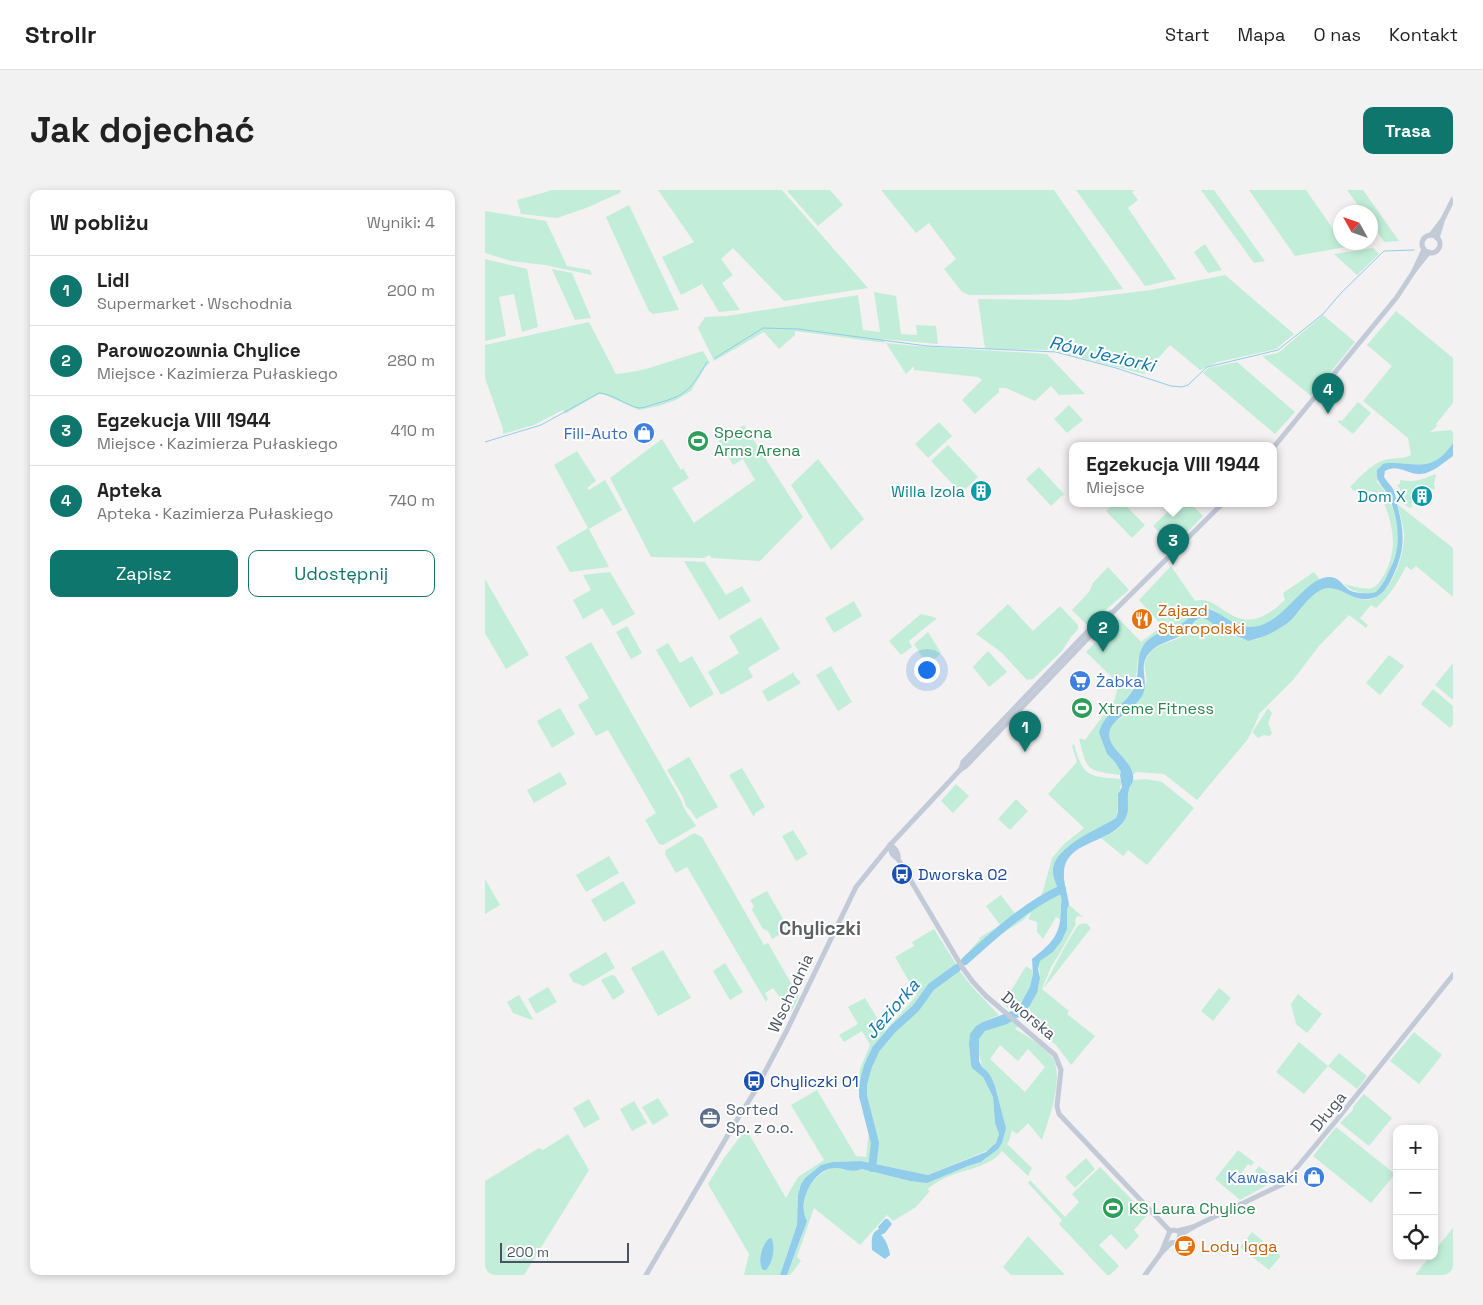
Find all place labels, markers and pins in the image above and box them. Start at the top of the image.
pin: 4 [1312,373,1344,414]
shop icon: Fill-Auto [632,421,656,445]
place label: Specna Arms Arena [714,422,801,461]
place label: Fill-Auto [564,423,628,444]
sports icon: Specna Arms Arena [686,429,710,453]
building icon: Willa Izola [969,479,993,503]
place label: Willa Izola [891,481,965,502]
building icon: Dom X [1410,484,1434,508]
place label: Dom X [1357,486,1406,507]
pin: 3 [1157,524,1189,565]
place label: Zajazd Staropolski [1158,600,1245,639]
restaurant icon: Zajazd Staropolski [1130,607,1154,631]
pin: 2 [1087,611,1119,652]
supermarket icon: Żabka [1068,669,1092,693]
place label: Żabka [1096,671,1142,692]
sports icon: Xtreme Fitness [1070,696,1094,720]
place label: Xtreme Fitness [1098,698,1214,719]
pin: 1 [1009,711,1041,752]
bus stop icon: Dworska 02 [890,862,914,886]
place label: Dworska 02 [918,864,1007,885]
bus stop icon: Chyliczki 01 [742,1069,766,1093]
place label: Chyliczki 01 [770,1071,859,1092]
place label: Sorted Sp. z o.o. [726,1099,794,1138]
office icon: Sorted Sp. z o.o. [698,1106,722,1130]
shop icon: Kawasaki [1302,1165,1326,1189]
place label: Kawasaki [1227,1167,1298,1188]
sports icon: KS Laura Chylice [1101,1196,1125,1220]
place label: KS Laura Chylice [1129,1198,1256,1219]
cafe icon: Lody Igga [1173,1234,1197,1258]
place label: Lody Igga [1201,1236,1277,1257]

